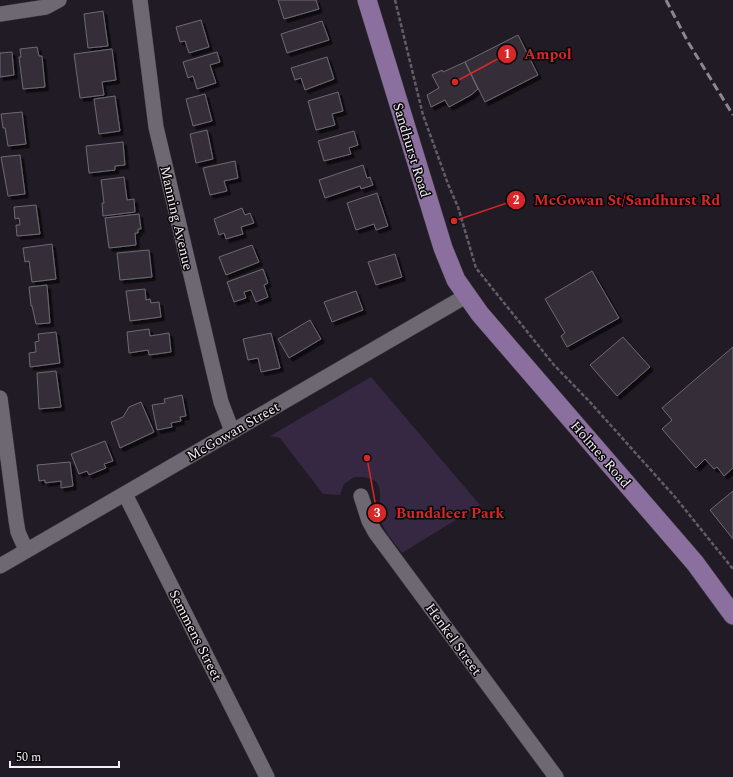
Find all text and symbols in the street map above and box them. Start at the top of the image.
callout: Ampol [497,41,580,68]
text: Ampol [524,43,572,66]
text: 1 [504,45,510,64]
street label: Sandhurst Road [387,100,436,200]
street label: Manning Avenue [154,164,199,272]
callout: McGowan St/Sandhurst Rd [506,186,728,213]
text: McGowan St/Sandhurst Rd [534,189,720,212]
text: 2 [513,191,520,210]
street label: McGowan Street [183,396,284,467]
street label: Holmes Road [565,416,636,493]
callout: Bundaleer Park [367,499,512,526]
text: Bundaleer Park [396,502,504,525]
text: 3 [374,504,381,523]
street label: Semmens Street [164,586,228,684]
street label: Henkel Street [420,599,487,680]
scale bar [10,743,119,769]
text: 50 m [16,748,41,767]

